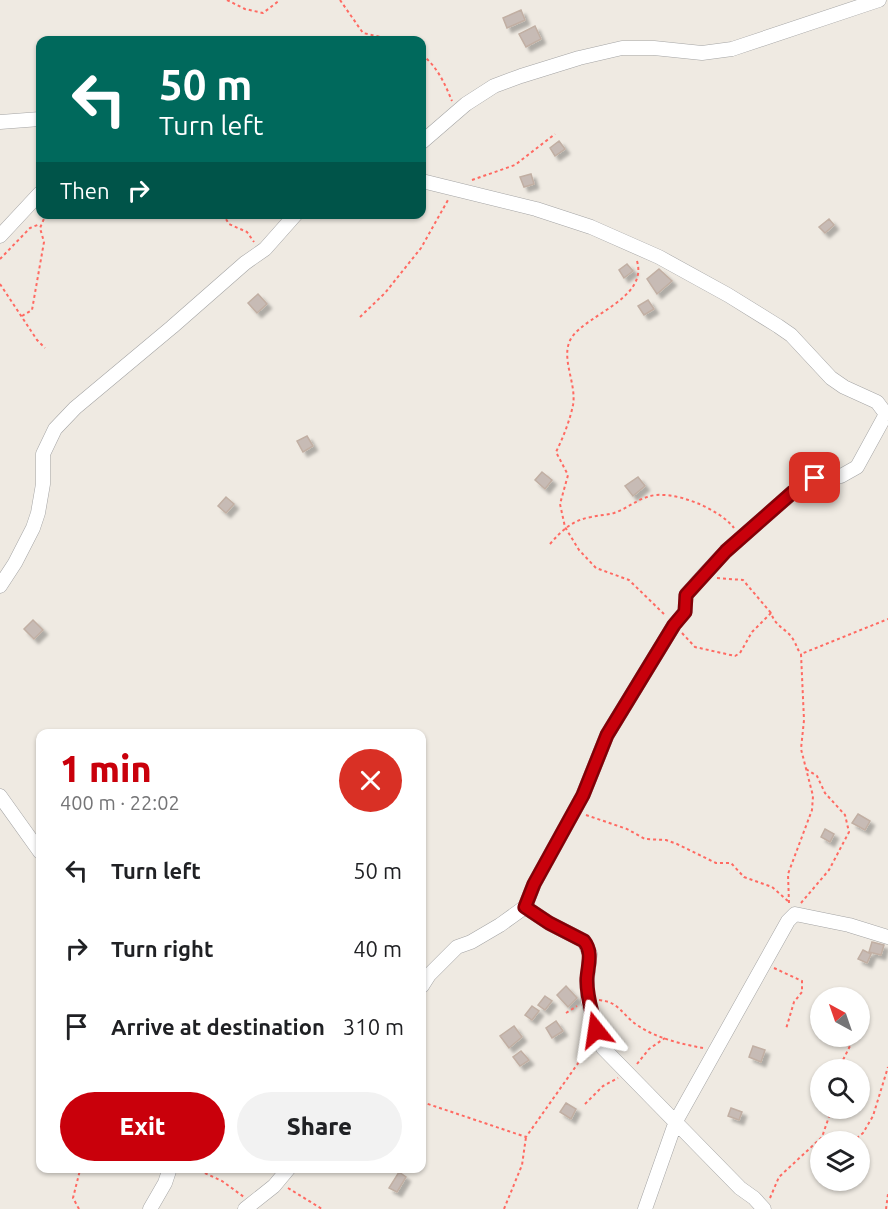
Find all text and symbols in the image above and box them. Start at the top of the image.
icon: left [60,60,138,138]
text: 50 m [159,61,253,108]
text: Turn left [159,110,263,140]
icon: right [122,174,155,207]
text: Then [60,178,110,203]
pin [789,452,840,503]
icon: arrive [798,461,831,494]
text: 1 min [60,748,152,789]
button: close [339,749,402,812]
text: 400 m · 22:02 [60,791,180,814]
icon: left [60,854,93,887]
text: Turn left [111,858,201,883]
text: 50 m [353,858,402,883]
icon: right [60,932,93,965]
text: Turn right [111,936,213,961]
text: 40 m [353,936,402,961]
north arrow [810,987,870,1047]
map controls [810,987,870,1191]
position arrow [564,998,628,1062]
icon: arrive [60,1010,93,1043]
text: Arrive at destination [111,1014,325,1039]
text: 310 m [343,1014,404,1039]
button: search [810,1059,870,1119]
button: Exit [60,1092,225,1161]
button: Share [237,1092,402,1161]
button: layers [810,1131,870,1191]

